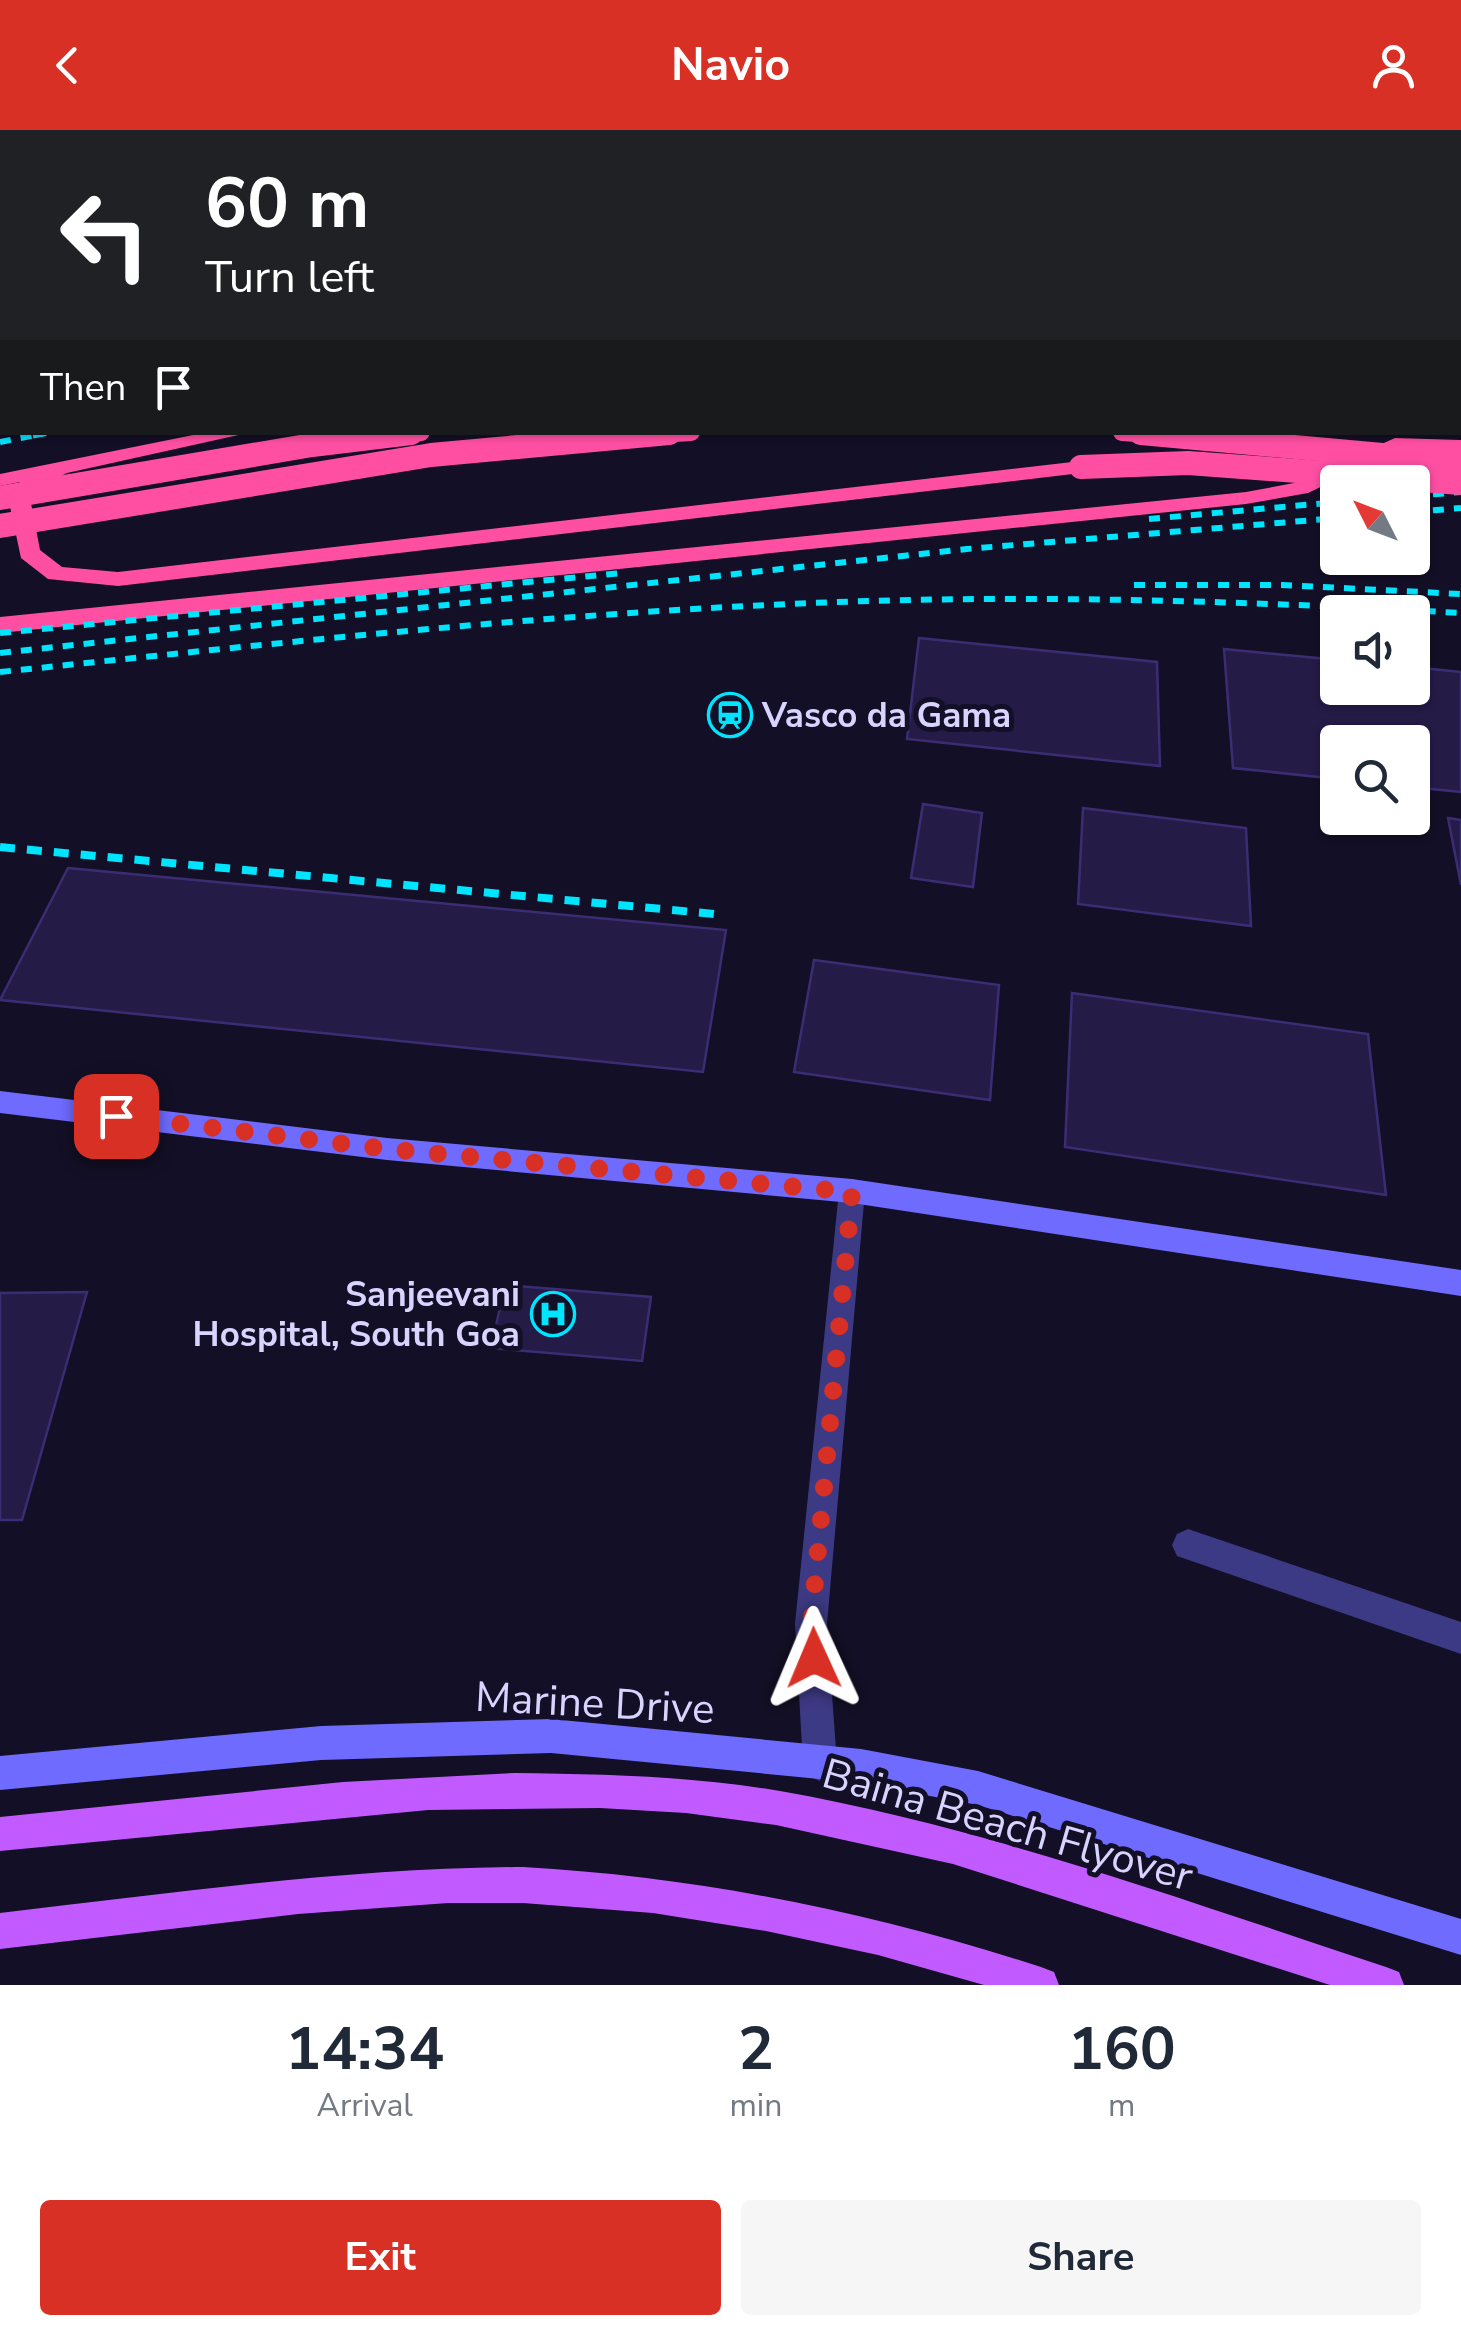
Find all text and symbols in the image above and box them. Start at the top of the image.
text: Navio [671,35,790,96]
icon: back [40,38,95,93]
icon: person [1366,38,1421,93]
text: 60 m [205,156,369,252]
icon: left [40,170,170,300]
text: Turn left [205,247,374,308]
icon: arrive [146,360,201,415]
text: Then [40,362,126,413]
north arrow [1320,465,1430,575]
map controls [1320,465,1430,835]
button: sound [1320,595,1430,705]
station icon: Vasco da Gama [707,692,753,738]
place label: Vasco da Gama [761,692,1011,739]
button: search [1320,725,1430,835]
pin [74,1074,159,1159]
icon: arrive [89,1089,144,1144]
place label: Sanjeevani Hospital, South Goa [193,1271,520,1358]
hospital icon: Sanjeevani Hospital, South Goa [530,1291,576,1337]
position arrow [762,1606,866,1710]
street label: Marine Drive [474,1669,716,1738]
street label: Baina Beach Flyover [816,1745,1199,1906]
text: 14:34 [285,2008,444,2090]
text: 2 [738,2008,774,2090]
text: 160 [1068,2008,1176,2090]
text: Arrival [317,2084,413,2127]
text: min [729,2084,782,2127]
text: m [1108,2084,1135,2127]
button: Exit [40,2200,721,2315]
button: Share [741,2200,1421,2315]

